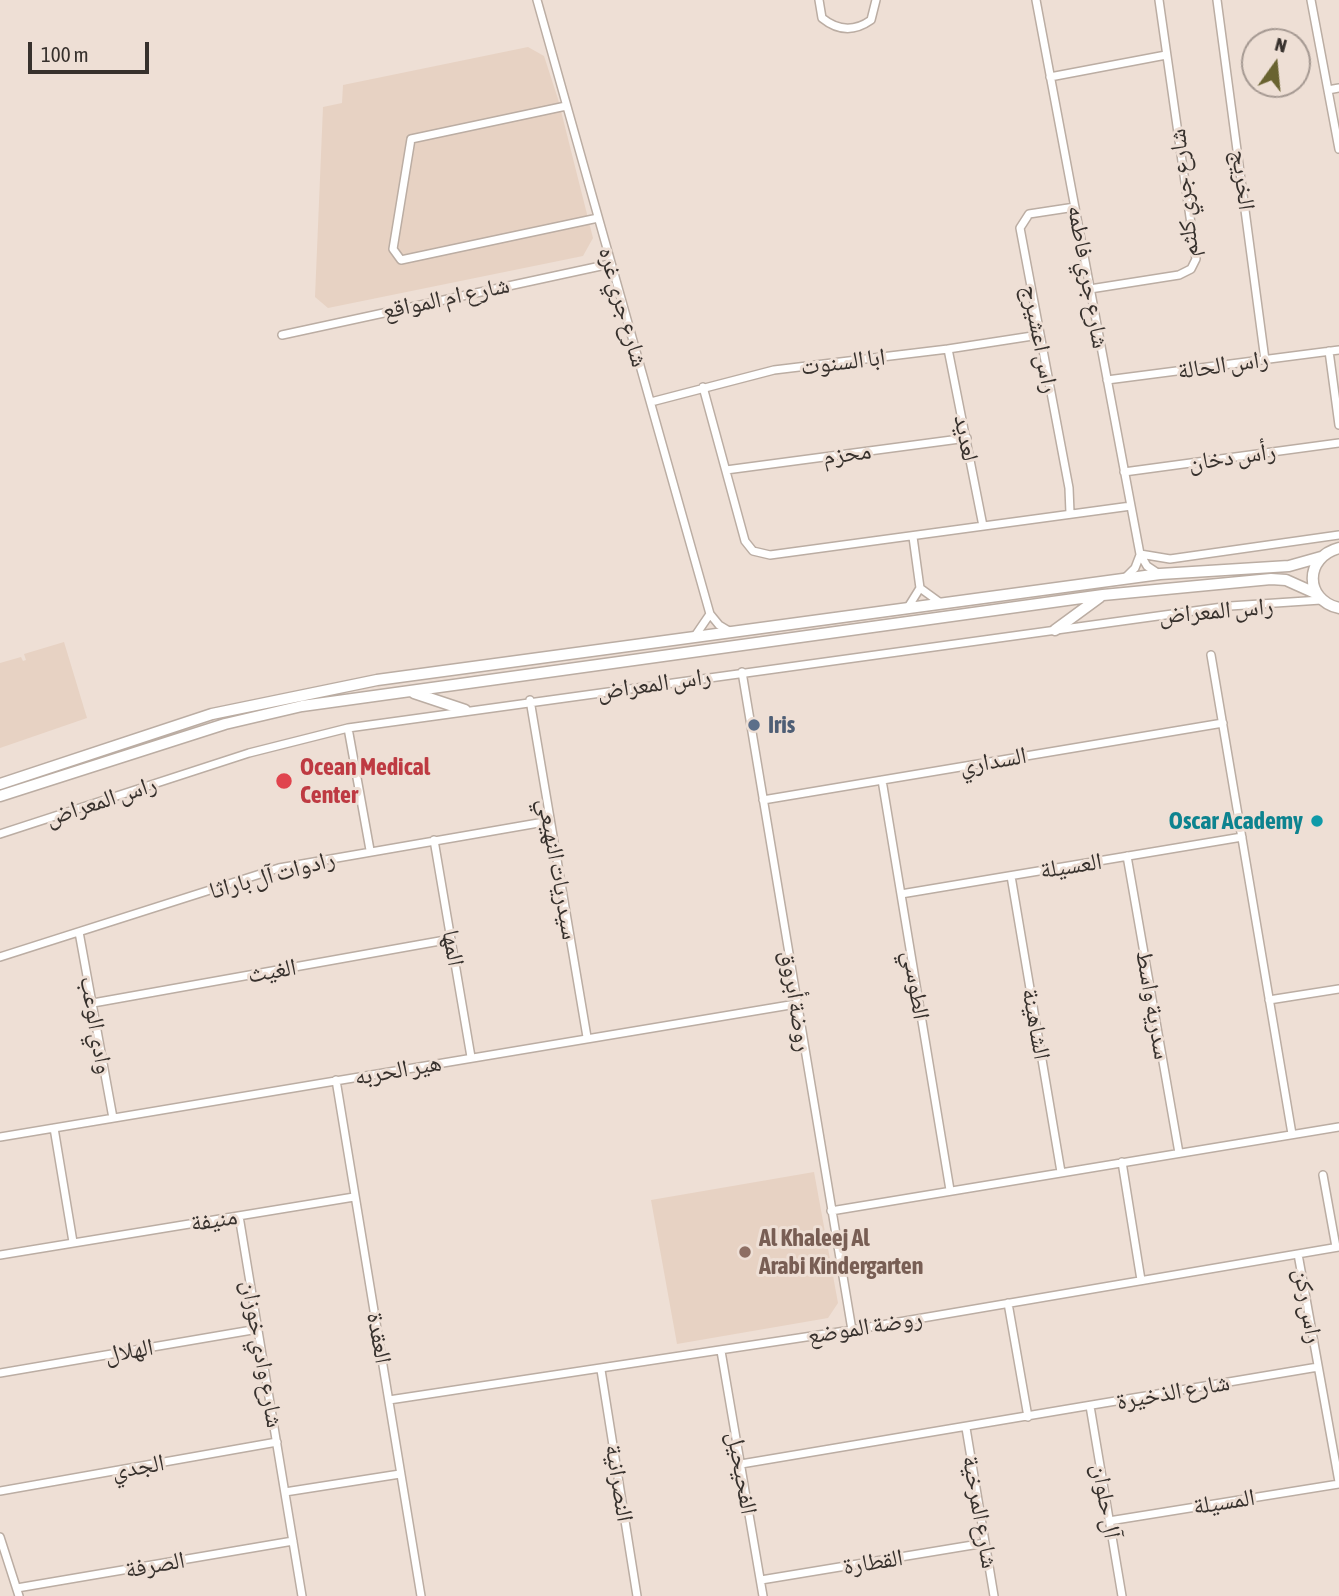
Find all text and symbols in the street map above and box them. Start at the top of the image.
scale bar [32,28,152,72]
north arrow [1241,28,1311,98]
text: N [1273,33,1289,57]
text: 100 m [41,42,89,66]
street label: شارع جري كلثم [1163,127,1205,259]
street label: الخريج [1225,148,1261,212]
street label: شارع جري فاطمه [1061,203,1115,351]
street label: شارع جري غره [592,244,654,370]
street label: شارع ام المواقع [380,271,512,325]
street label: راس اعشيرج [1015,282,1065,396]
street label: ابا السنوت [799,343,887,381]
street label: راس الحالة [1176,344,1270,386]
street label: لعديد [947,413,985,463]
street label: محزم [821,436,873,472]
street label: رأس دخان [1186,437,1278,477]
street label: راس المعراض [1157,592,1275,630]
street label: راس المعراض [595,662,713,706]
place label: Iris [768,711,795,739]
marker: Iris [746,717,762,733]
street label: السداري [957,741,1029,781]
place label: Ocean Medical Center [300,753,430,809]
street label: راس المعراض [42,770,160,832]
marker: Ocean Medical Center [274,771,294,791]
street label: سيدريات النهيعي [531,796,585,942]
place label: Oscar Academy [1169,807,1303,835]
marker: Oscar Academy [1309,813,1325,829]
street label: رادوات آل باراثا [206,844,338,906]
street label: العسيلة [1038,847,1104,885]
street label: المها [436,928,470,968]
street label: روضة أبروق [774,948,818,1054]
street label: الطوسي [896,948,936,1022]
street label: سدرية واسط [1129,948,1177,1062]
street label: الغيث [245,953,299,989]
street label: وادي الوعب [73,974,119,1076]
street label: الشاهينة [1016,986,1056,1062]
street label: هير الحربه [352,1048,444,1092]
street label: منيفة [189,1202,239,1238]
place label: Al Khaleej Al Arabi Kindergarten [759,1224,923,1280]
marker: Al Khaleej Al Arabi Kindergarten [737,1244,753,1260]
street label: راس ركن [1287,1266,1329,1346]
street label: شارع وادي خوزان [235,1278,289,1430]
street label: روضة الموضع [806,1304,924,1350]
street label: العقدة [360,1310,398,1366]
street label: الهلال [102,1333,156,1369]
street label: شارع الذخيرة [1114,1368,1232,1416]
street label: الفحيحيل [721,1429,763,1517]
street label: النصرانية [599,1442,639,1524]
street label: الجدي [109,1448,167,1486]
street label: شارع المرخية [956,1453,1004,1571]
street label: آل حلوان [1085,1461,1127,1541]
street label: المسيلة [1191,1483,1257,1521]
street label: القطارة [841,1543,905,1581]
street label: الصرفة [123,1546,187,1584]

